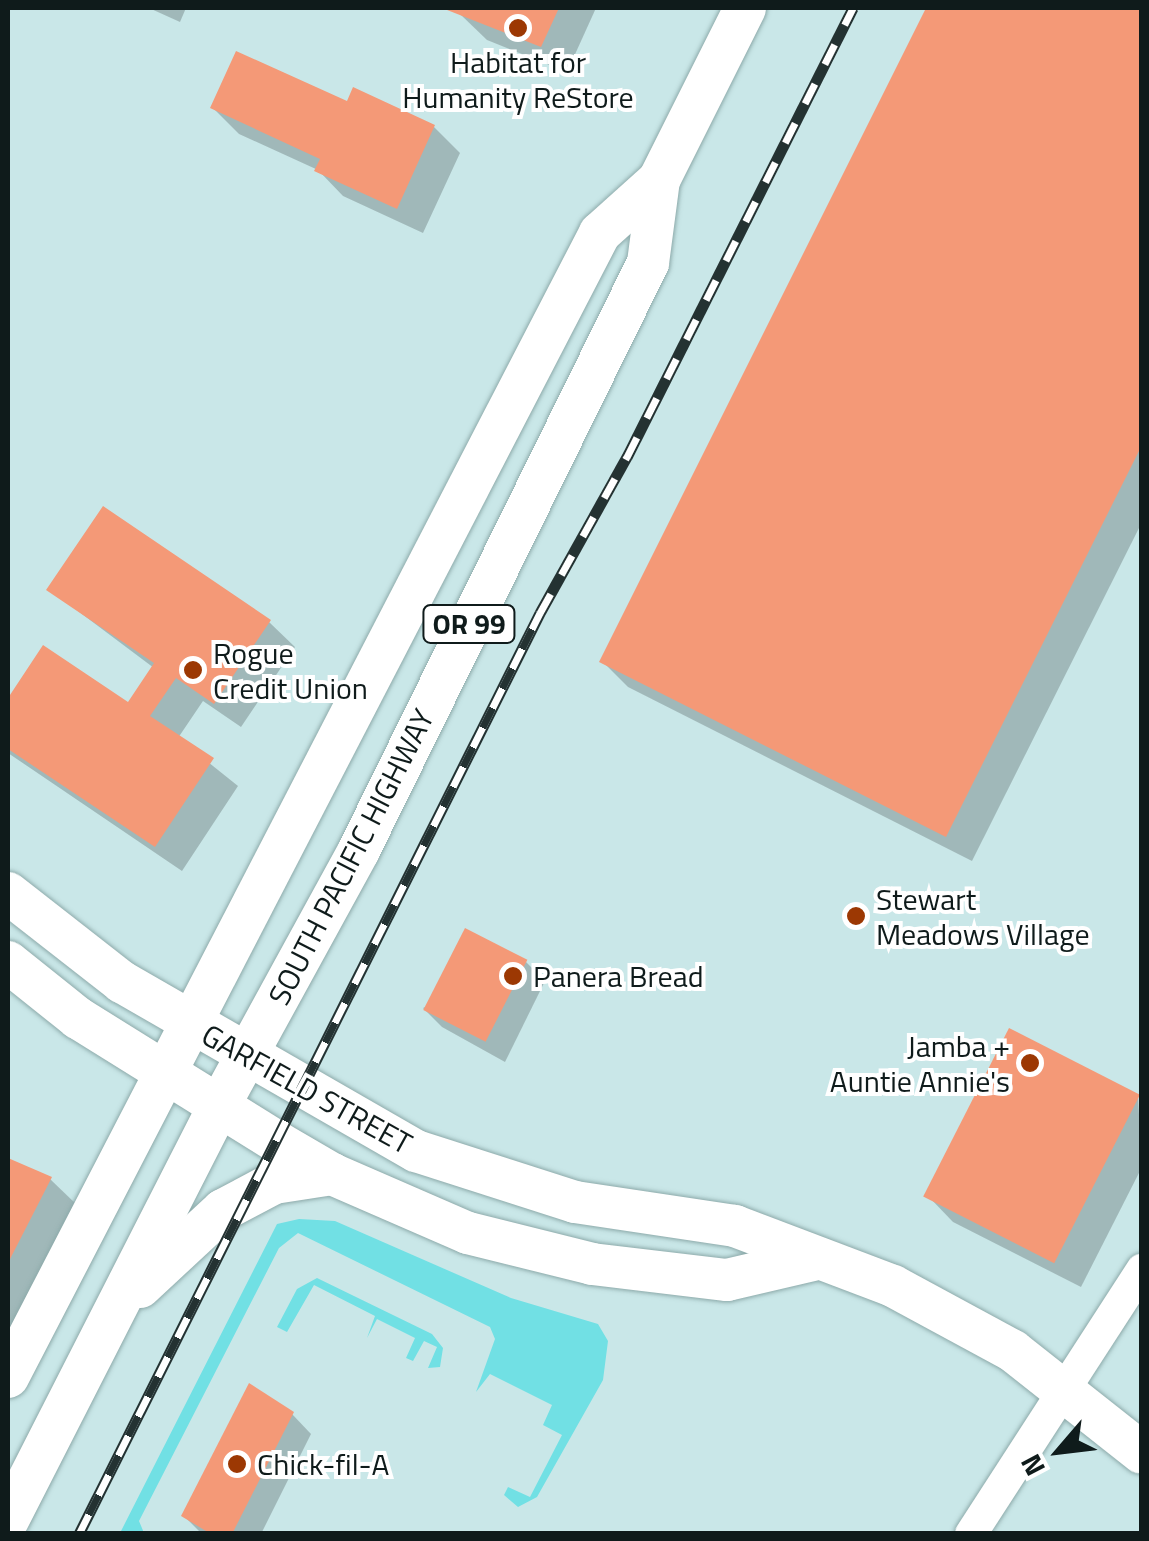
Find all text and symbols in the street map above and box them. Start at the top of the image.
marker: Habitat for Humanity ReStore [507,17,529,39]
place label: Habitat for Humanity ReStore [402,44,634,114]
road number: OR 99 [422,601,516,647]
place label: Rogue Credit Union [213,635,368,706]
marker: Rogue Credit Union [182,659,204,681]
street label: SOUTH PACIFIC HIGHWAY [261,703,441,1011]
place label: Stewart Meadows Village [876,881,1090,952]
marker: Stewart Meadows Village [845,905,867,927]
place label: Panera Bread [533,958,704,994]
marker: Panera Bread [502,965,524,987]
street label: GARFIELD STREET [196,1016,418,1162]
place label: Jamba + Auntie Annie's [830,1028,1010,1098]
marker: Jamba + Auntie Annie's [1019,1052,1041,1074]
north arrow [1009,1401,1109,1501]
place label: Chick-fil-A [257,1446,389,1482]
text: N [1009,1447,1056,1484]
marker: Chick-fil-A [226,1453,248,1475]

